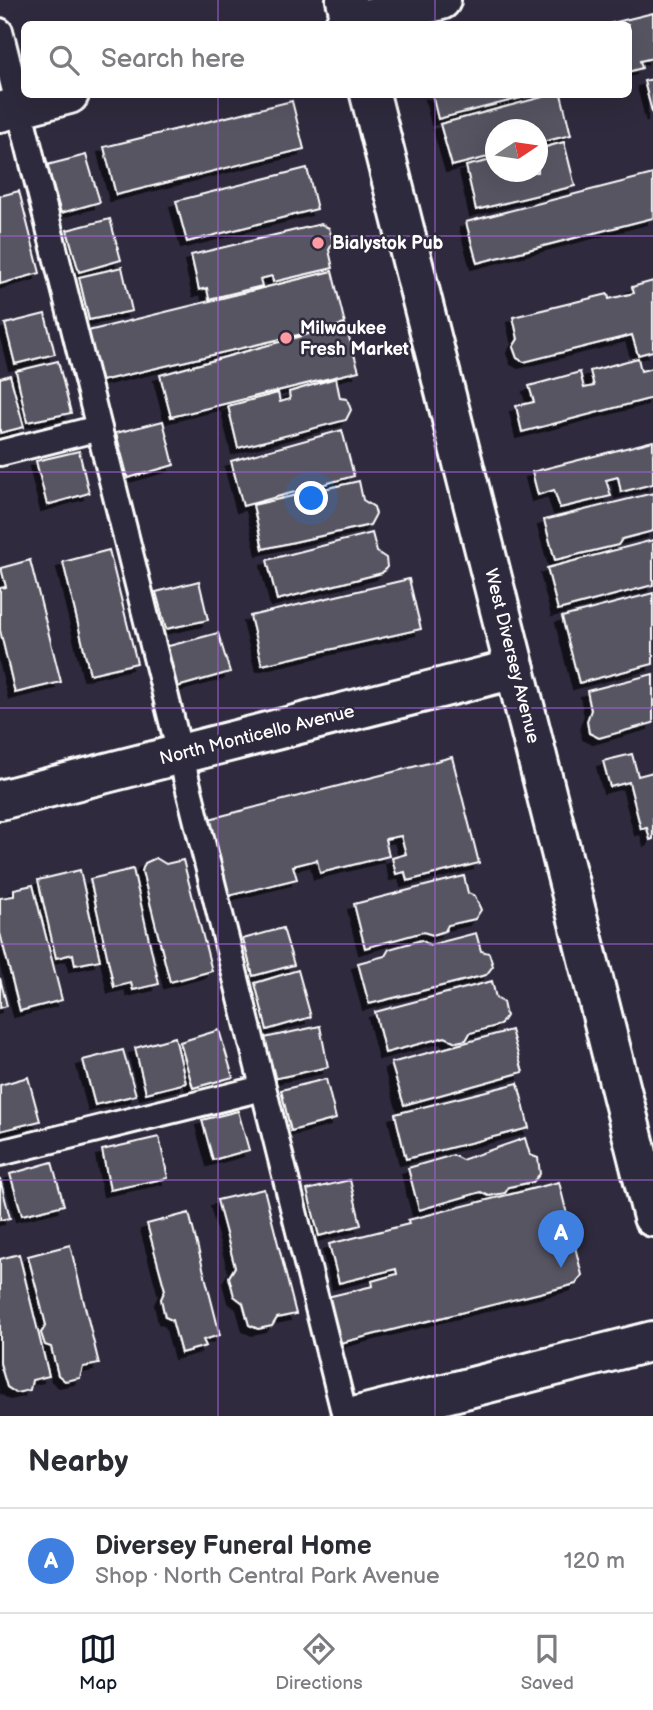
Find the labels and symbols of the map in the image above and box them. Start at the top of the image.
north arrow [485,119,548,182]
place label: Bialystok Pub [332,233,444,254]
marker: Bialystok Pub [310,235,326,251]
place label: Milwaukee Fresh Market [300,318,409,360]
marker: Milwaukee Fresh Market [278,330,294,346]
your location [294,481,328,515]
street label: West Diversey Avenue [480,566,544,746]
street label: North Monticello Avenue [157,701,357,769]
pin: A [538,1210,584,1268]

